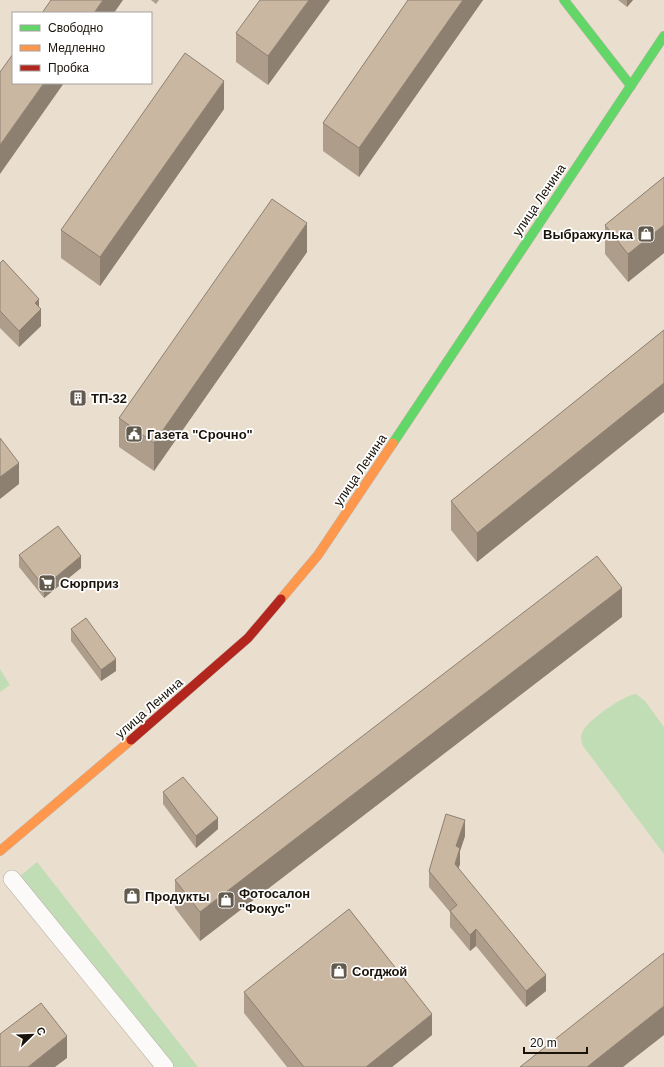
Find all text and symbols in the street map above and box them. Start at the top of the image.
legend [12,12,152,84]
text: Свободно [48,21,103,35]
text: Медленно [48,41,105,55]
text: Пробка [48,61,89,75]
street label: улица Ленина [509,160,569,239]
shop icon: Выбражулька [636,224,656,244]
place label: Выбражулька [543,227,634,242]
building icon: ТП-32 [68,388,88,408]
place label: ТП-32 [91,391,127,406]
public building icon: Газета "Срочно" [124,424,144,444]
place label: Газета "Срочно" [147,427,253,442]
street label: улица Ленина [330,430,390,509]
supermarket icon: Сюрприз [37,573,57,593]
place label: Сюрприз [60,576,119,591]
street label: улица Ленина [112,674,186,741]
shop icon: Продукты [122,886,142,906]
place label: Фотосалон "Фокус" [239,886,310,916]
place label: Продукты [145,889,210,904]
shop icon: Фотосалон "Фокус" [216,890,236,910]
shop icon: Согджой [329,961,349,981]
place label: Согджой [352,964,407,979]
north arrow [12,1015,52,1055]
text: С [34,1025,48,1037]
scale bar [524,1029,587,1055]
text: 20 m [530,1036,557,1050]

